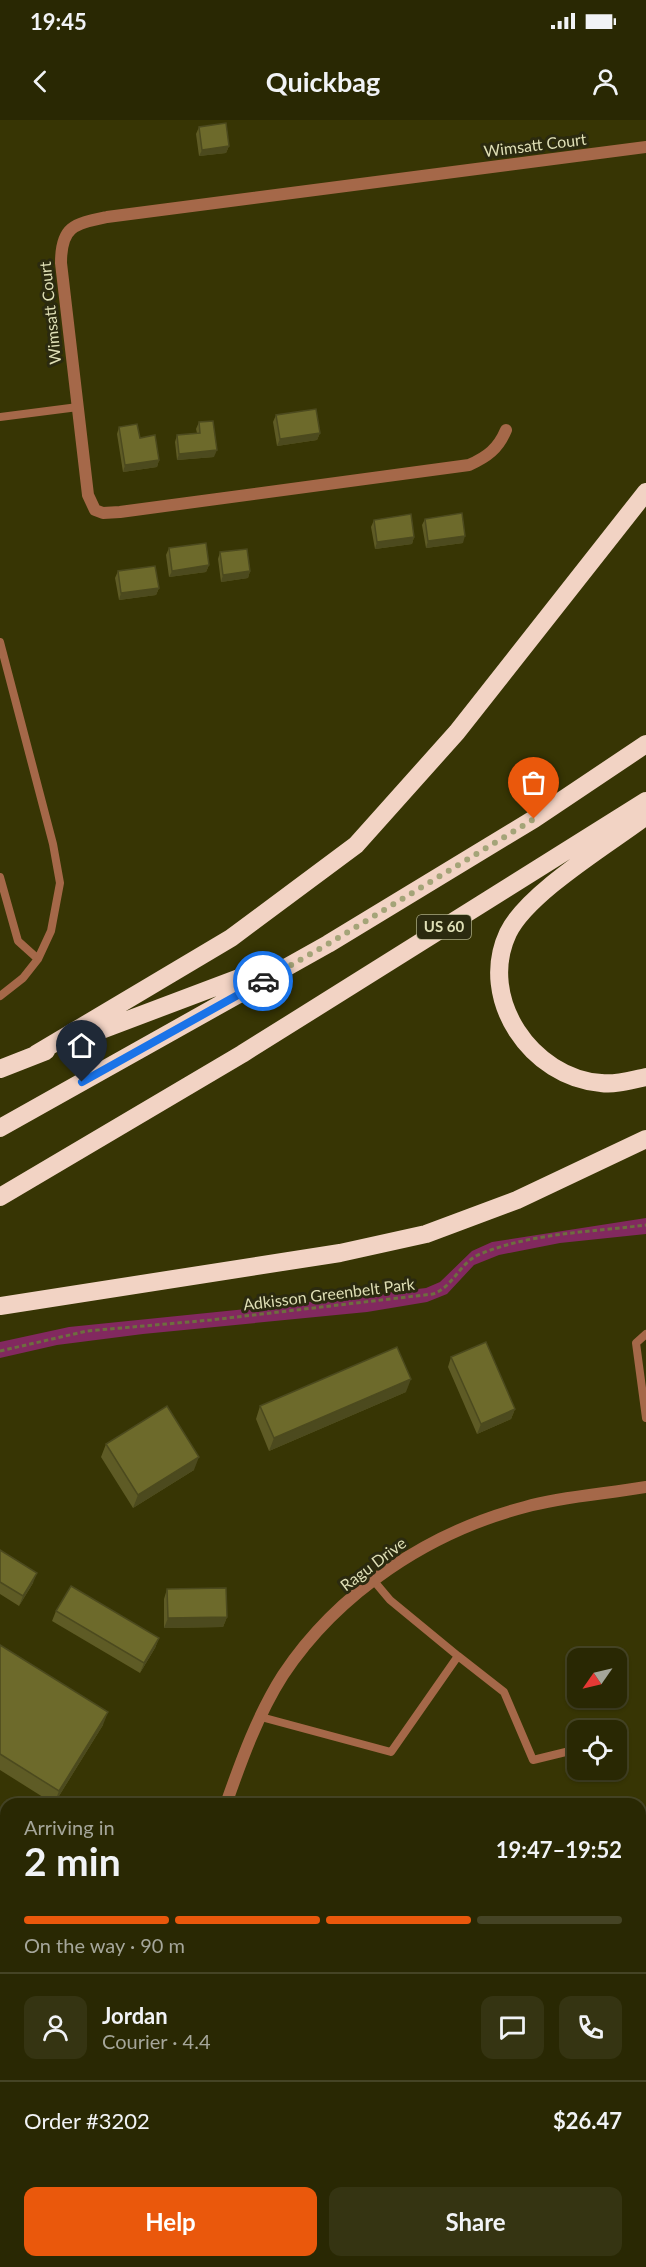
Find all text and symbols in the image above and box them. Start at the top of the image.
text: 19:45 [30,8,87,35]
icon: back [24,65,57,98]
text: Quickbag [266,65,380,98]
icon: person [589,65,622,98]
street label: Wimsatt Court [482,129,588,160]
street label: Wimsatt Court [35,260,64,365]
pin [508,757,559,819]
icon: bag [517,766,550,799]
road number: US 60 [417,915,471,939]
courier [233,951,293,1011]
icon: car [247,965,280,998]
pin [56,1020,107,1082]
icon: home [65,1029,98,1062]
street label: Adkisson Greenbelt Park [242,1273,417,1313]
street label: Ragu Drive [336,1533,409,1594]
north arrow [567,1648,627,1708]
map controls [567,1648,627,1780]
button: locate [567,1720,627,1780]
text: Arriving in [24,1815,115,1839]
text: 19:47–19:52 [496,1836,622,1863]
text: 2 min [24,1838,121,1884]
text: On the way · 90 m [24,1933,185,1957]
button: person [24,1996,87,2059]
button: chat [481,1996,544,2059]
button: phone [559,1996,622,2059]
text: Jordan [102,2002,168,2029]
text: Courier · 4.4 [102,2029,211,2053]
text: Order #3202 [24,2107,150,2134]
text: $26.47 [553,2107,622,2134]
button: Help [24,2187,317,2256]
button: Share [329,2187,622,2256]

